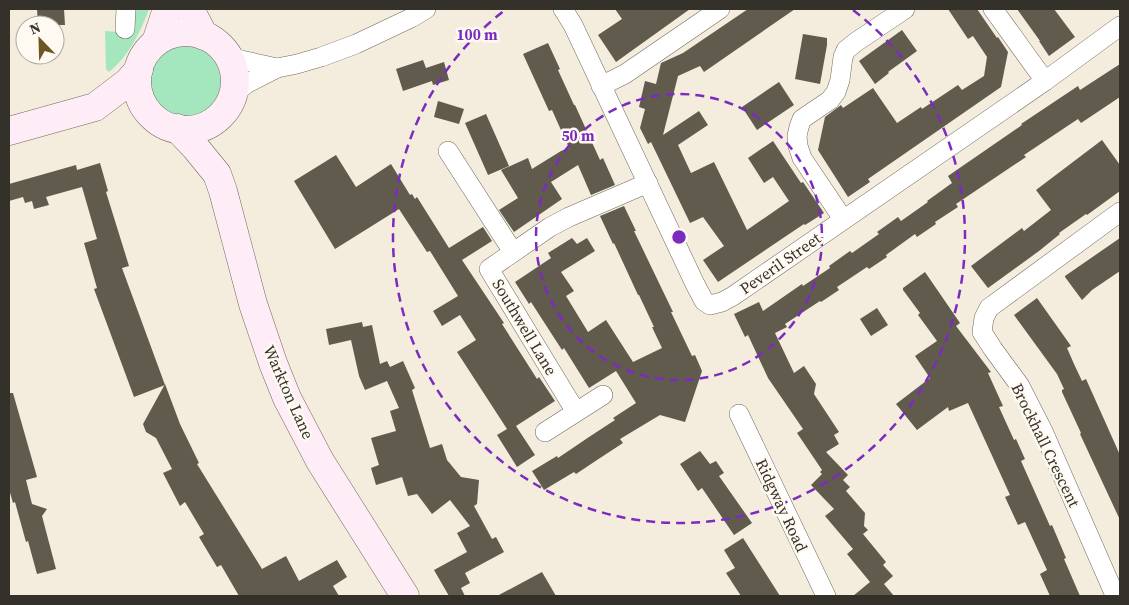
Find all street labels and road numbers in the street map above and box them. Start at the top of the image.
street label: Peveril Street [735,226,826,299]
street label: Southwell Lane [487,275,563,379]
street label: Warkton Lane [259,342,319,442]
street label: Brockhall Crescent [1006,379,1086,511]
street label: Ridgway Road [751,455,813,555]

